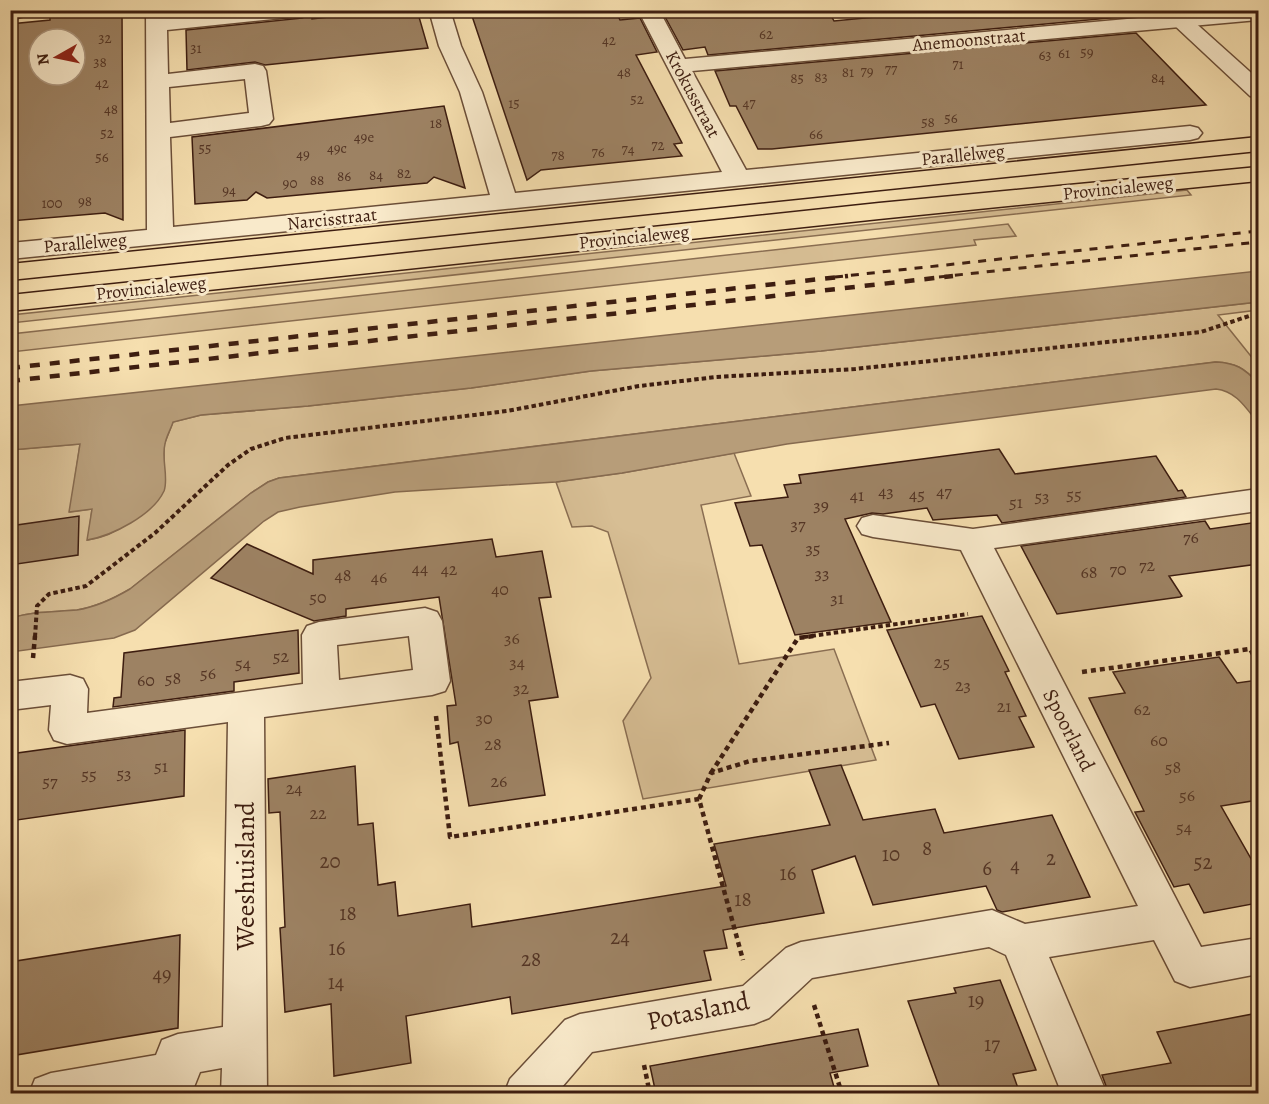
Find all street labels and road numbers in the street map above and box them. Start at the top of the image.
street label: Anemoonstraat [910,23,1027,57]
street label: Krokusstraat [660,46,726,142]
street label: Parallelweg [920,139,1006,171]
street label: Provincialeweg [1062,170,1174,206]
street label: Narcisstraat [286,202,378,236]
street label: Provincialeweg [578,219,690,255]
street label: Parallelweg [42,227,128,259]
street label: Provincialeweg [95,270,207,306]
street label: Spoorland [1036,684,1102,777]
street label: Weeshuisland [228,802,263,951]
street label: Potasland [644,983,752,1039]

